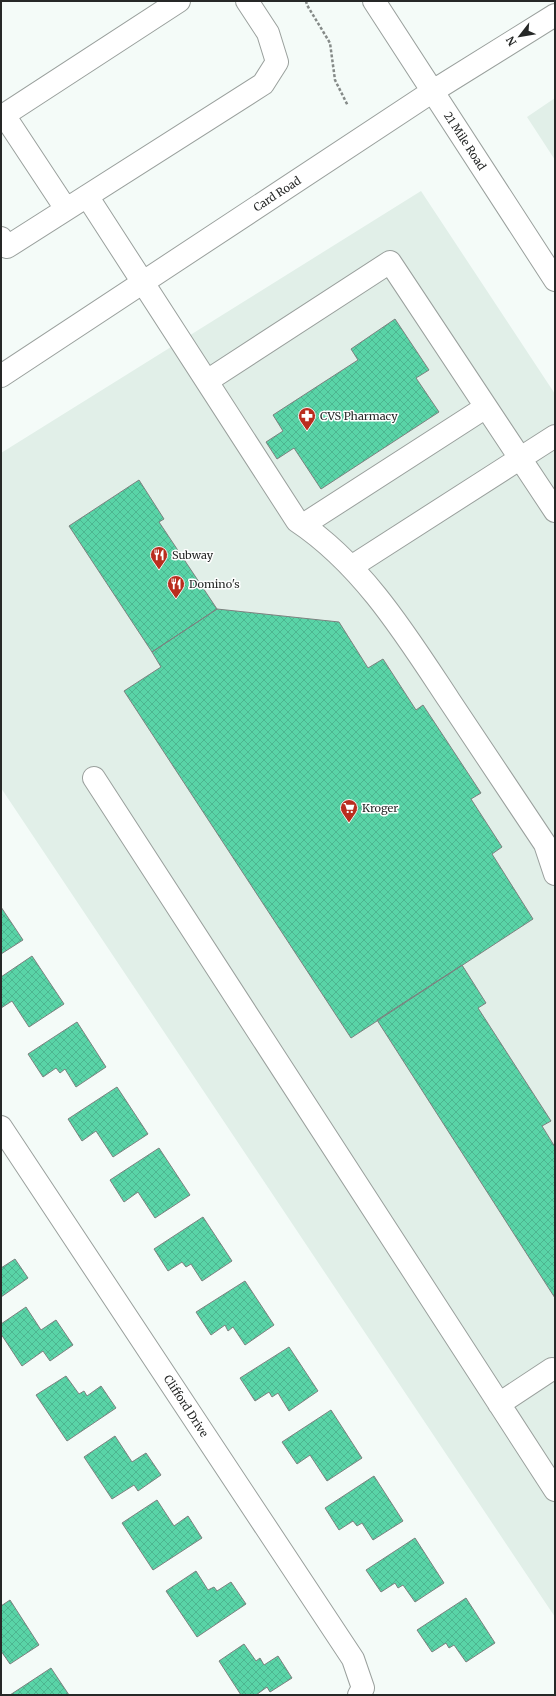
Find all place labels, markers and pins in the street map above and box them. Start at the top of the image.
pharmacy icon: CVS Pharmacy [297,406,317,431]
place label: CVS Pharmacy [320,409,398,423]
restaurant icon: Subway [149,545,169,570]
place label: Subway [172,548,214,562]
restaurant icon: Domino's [166,574,186,599]
place label: Domino's [189,577,240,591]
supermarket icon: Kroger [339,798,359,823]
place label: Kroger [362,801,398,815]

